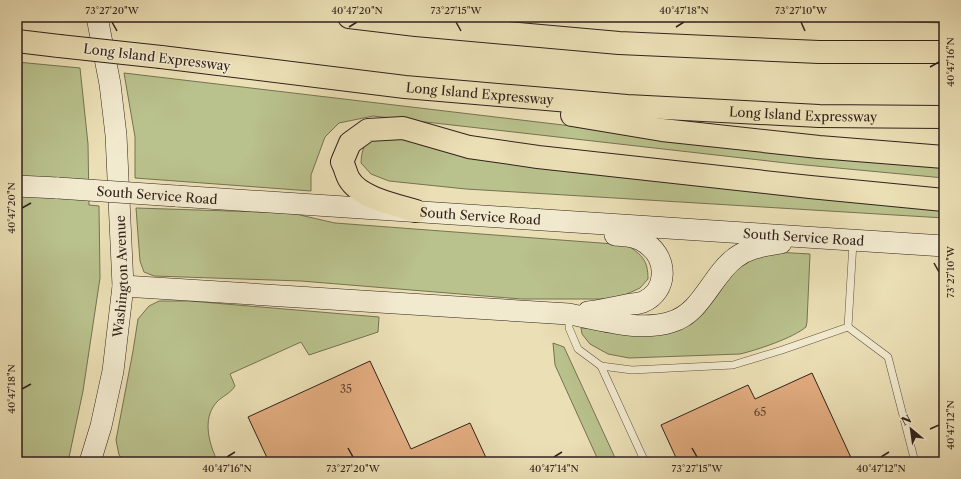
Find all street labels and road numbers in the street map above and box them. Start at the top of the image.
street label: Long Island Expressway [82,40,232,74]
street label: Long Island Expressway [405,79,555,108]
street label: Long Island Expressway [729,103,878,124]
street label: South Service Road [96,183,218,207]
street label: South Service Road [419,204,541,228]
street label: Washington Avenue [109,215,131,339]
street label: South Service Road [743,225,865,249]

